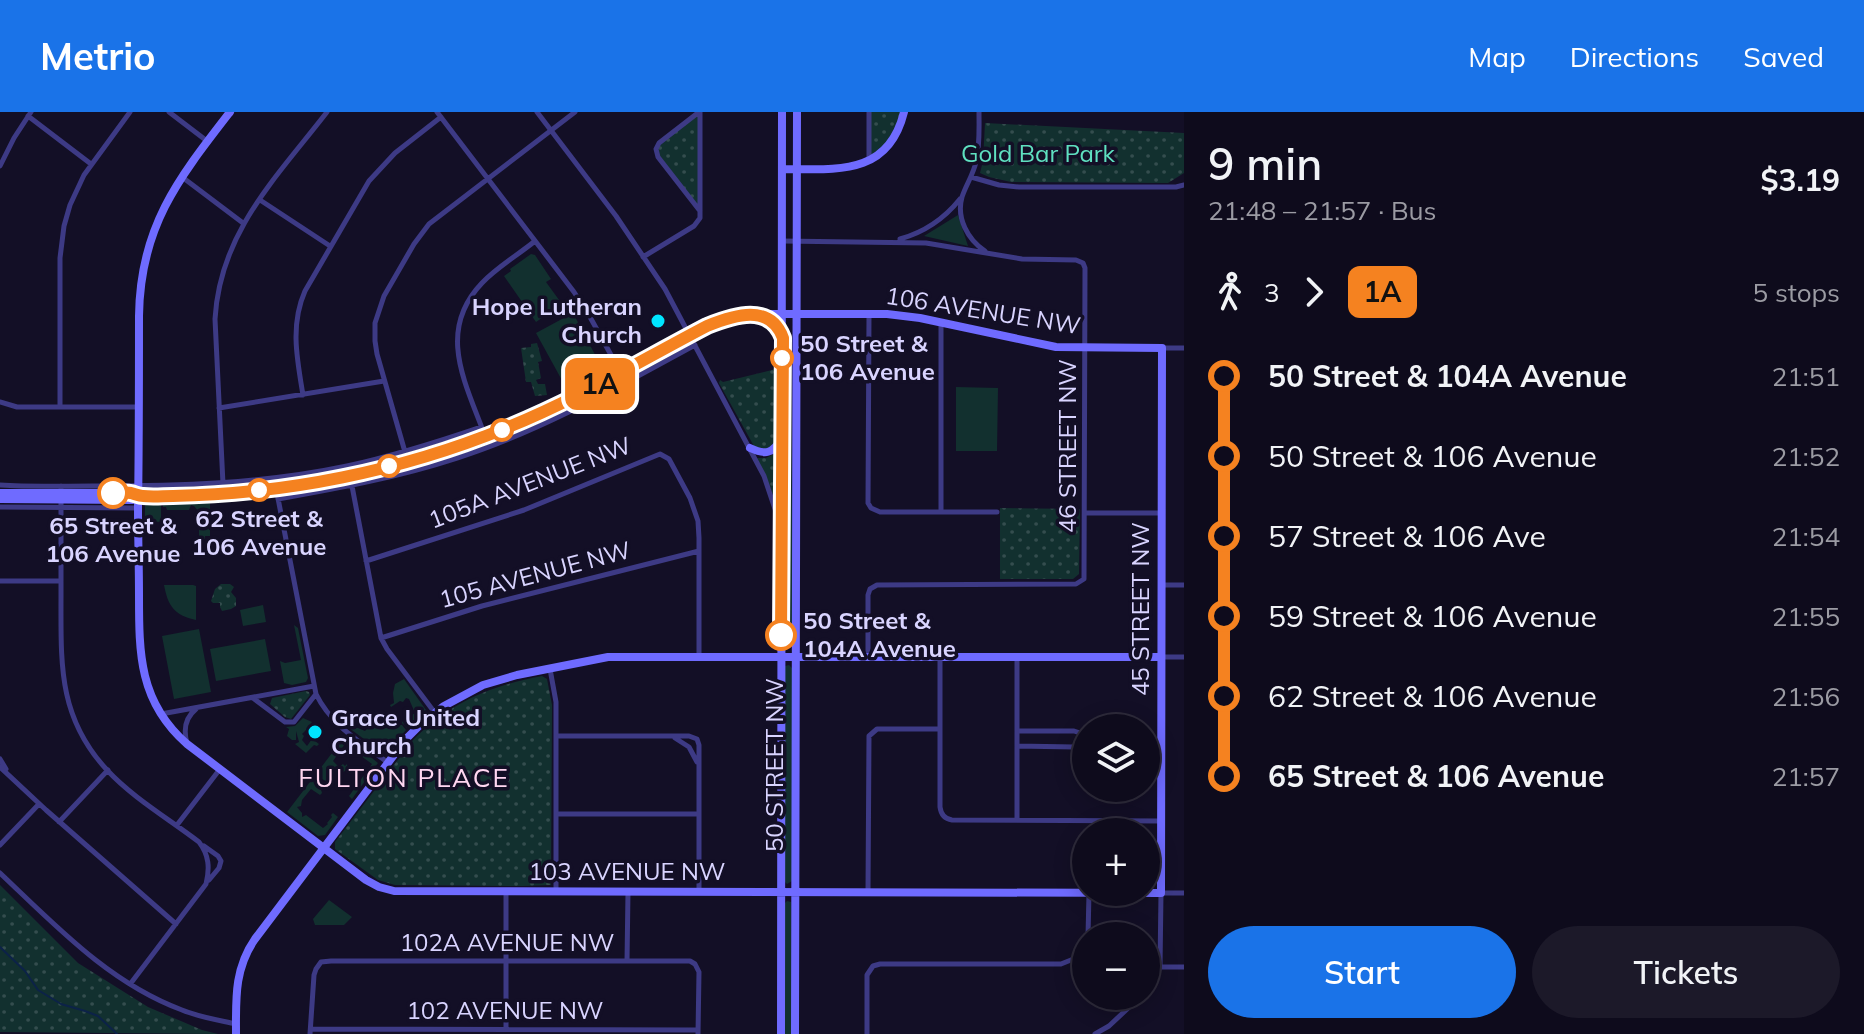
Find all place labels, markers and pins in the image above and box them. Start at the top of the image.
place label: Hope Lutheran Church [472,291,642,349]
marker: Hope Lutheran Church [649,312,667,330]
place label: 50 Street & 106 Avenue [800,328,935,386]
marker: 50 Street & 106 Avenue [771,347,793,369]
unlabelled marker [491,419,513,441]
unlabelled marker [378,455,400,477]
marker: 65 Street & 106 Avenue [98,478,128,508]
marker: 62 Street & 106 Avenue [248,479,270,501]
place label: 62 Street & 106 Avenue [192,503,327,561]
place label: 65 Street & 106 Avenue [46,510,181,568]
place label: 50 Street & 104A Avenue [803,605,956,663]
marker: 50 Street & 104A Avenue [766,620,796,650]
place label: Grace United Church [331,702,480,760]
marker: Grace United Church [306,723,324,741]

